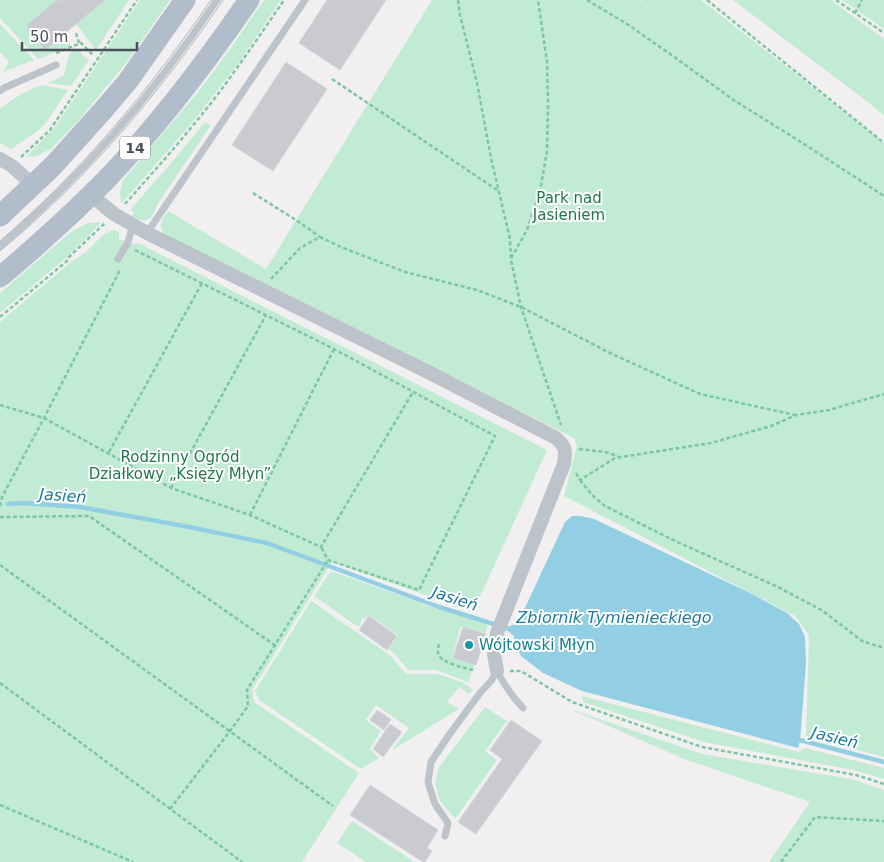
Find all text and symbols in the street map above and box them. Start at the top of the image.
scale bar [22,20,138,52]
text: 50 m [30,28,68,46]
road number: 14 [120,136,150,160]
park label: Park nad Jasieniem [532,189,605,224]
park label: Rodzinny Ogród Działkowy „Księży Młyn” [89,448,271,483]
water label: Jasień [36,484,87,507]
water label: Jasień [427,581,480,615]
water label: Zbiornik Tymienieckiego [515,608,712,627]
place label: Wójtowski Młyn [479,636,595,654]
marker: Wójtowski Młyn [463,639,475,651]
water label: Jasień [807,722,860,752]

